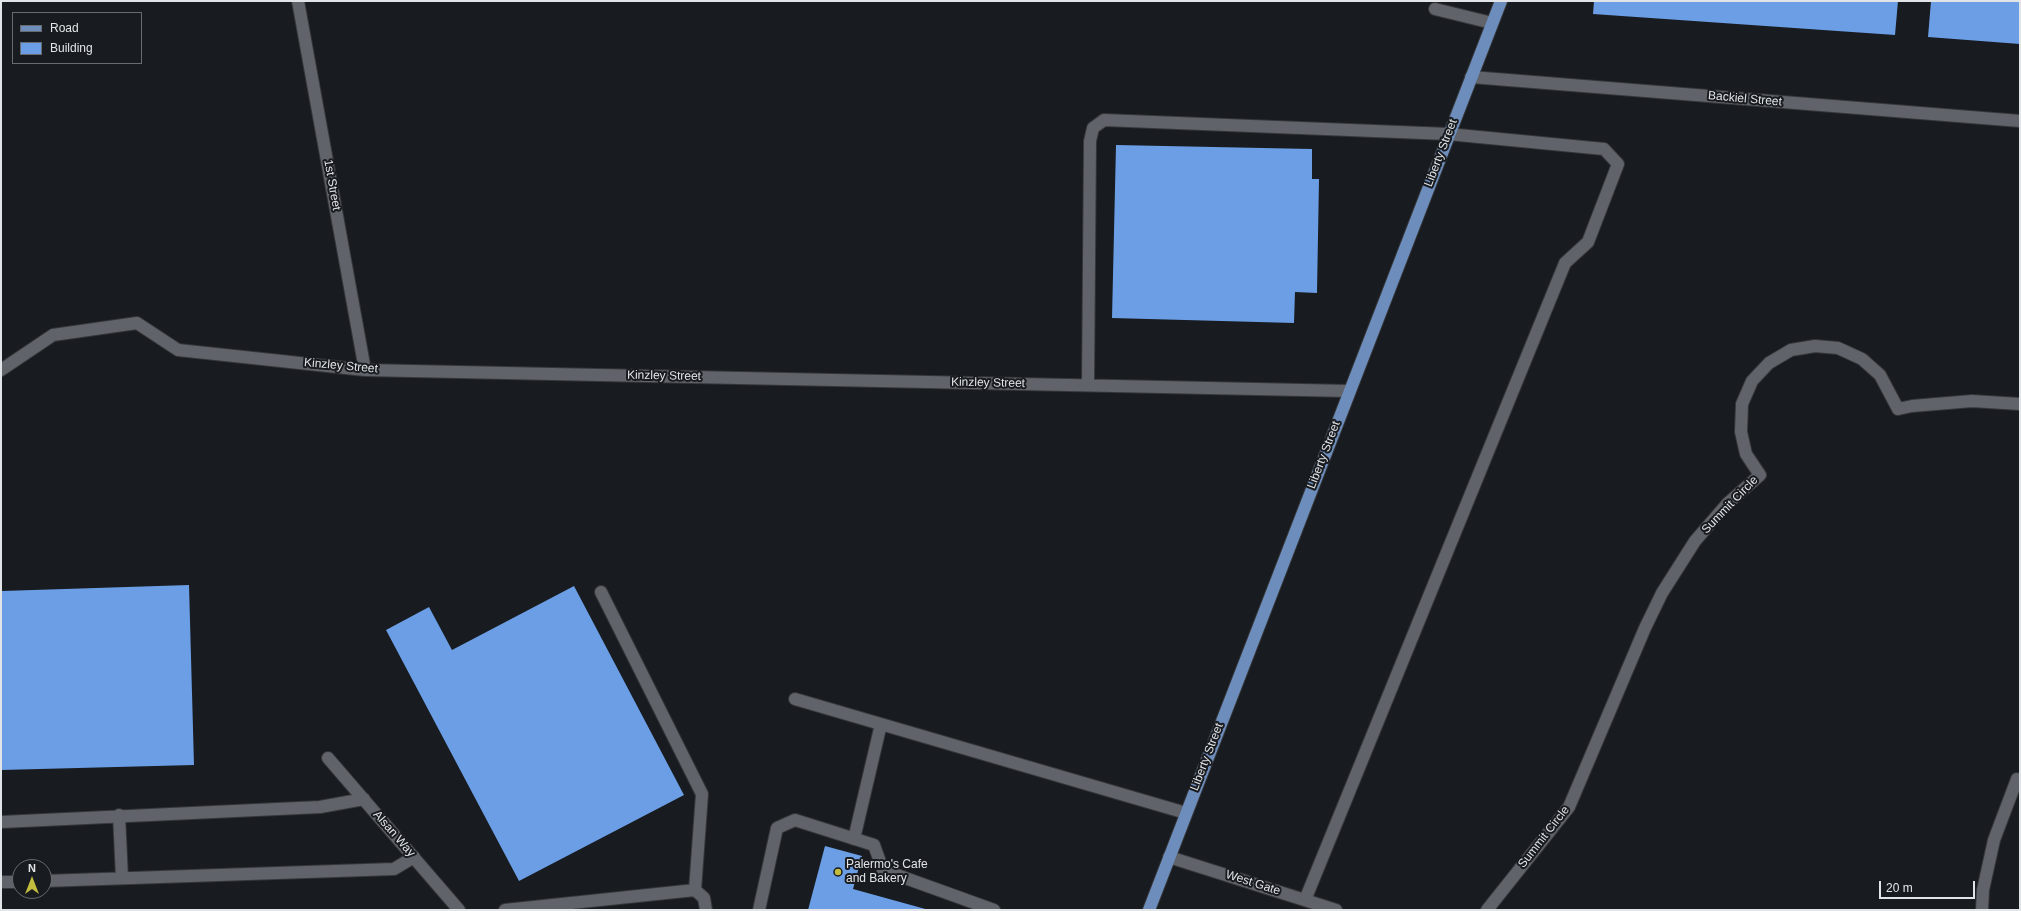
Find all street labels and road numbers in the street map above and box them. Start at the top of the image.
street label: Backiel Street [1707,89,1783,109]
street label: Liberty Street [1421,117,1461,189]
street label: 1st Street [320,158,344,212]
street label: Kinzley Street [303,356,379,376]
street label: Kinzley Street [627,368,701,384]
street label: Kinzley Street [951,375,1025,391]
street label: Liberty Street [1304,419,1344,491]
street label: Summit Circle [1699,473,1761,537]
street label: Liberty Street [1187,721,1227,793]
street label: Summit Circle [1515,803,1573,871]
street label: Alsan Way [370,808,418,860]
street label: West Gate [1224,867,1282,899]

